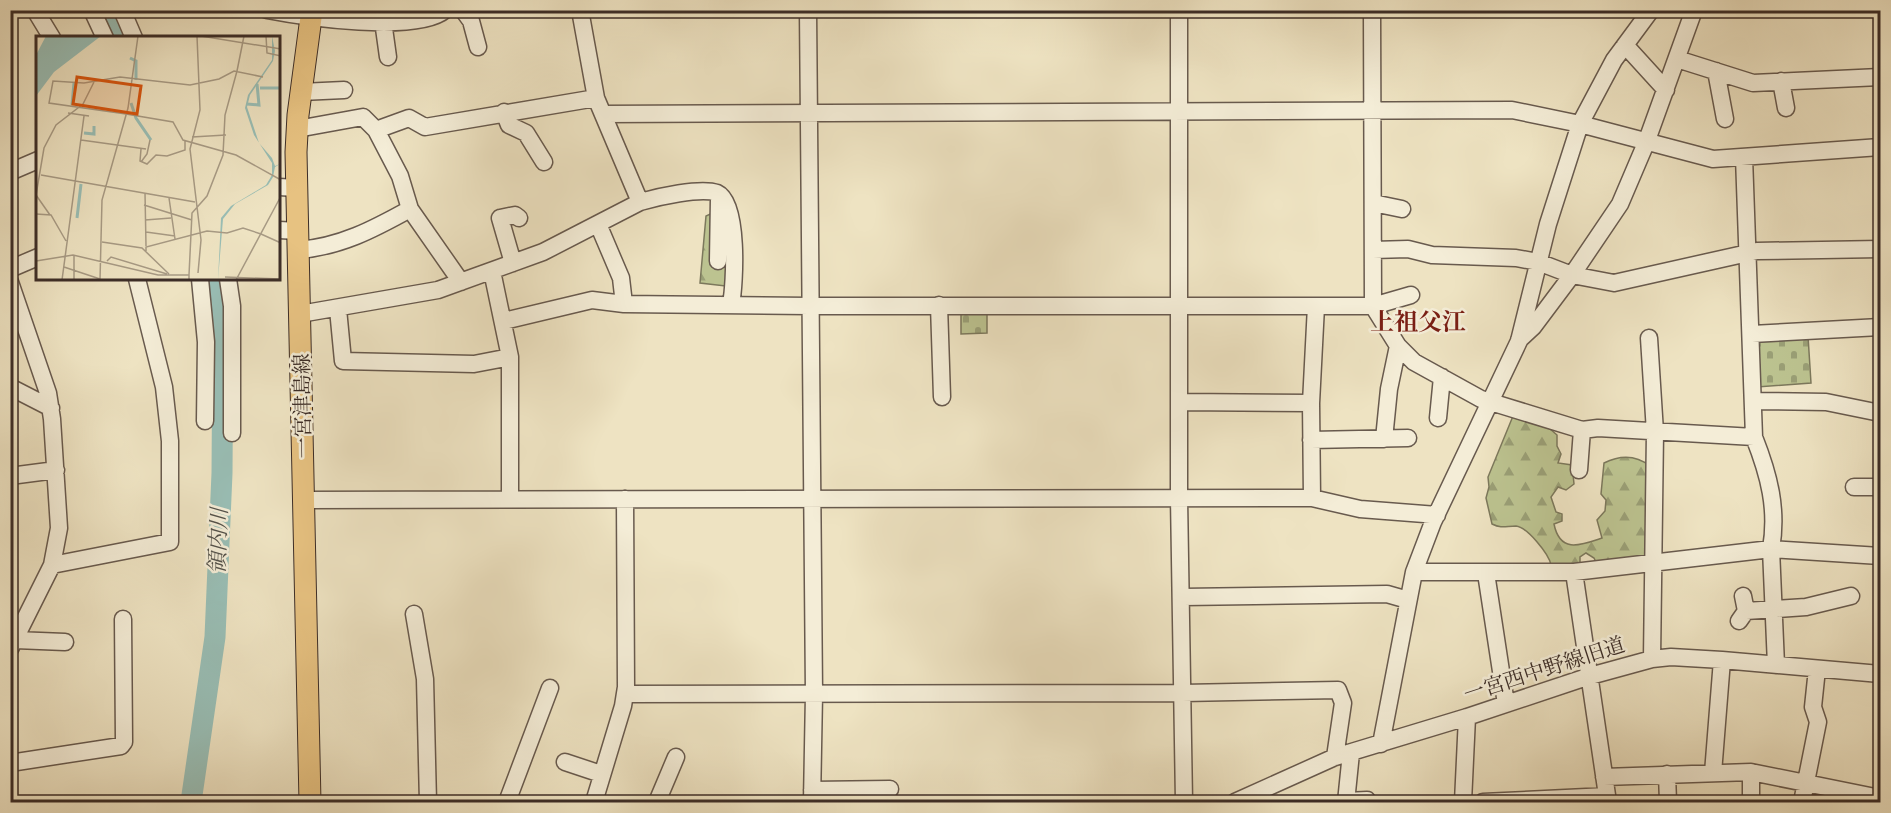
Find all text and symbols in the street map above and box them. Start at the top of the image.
inset map [36,36,280,280]
district label: 上祖父江 [1370,306,1466,337]
street label: 一宮津島線 [288,353,316,459]
water label: 領内川 [202,506,234,574]
street label: 一宮西中野線旧道 [1460,630,1628,708]

